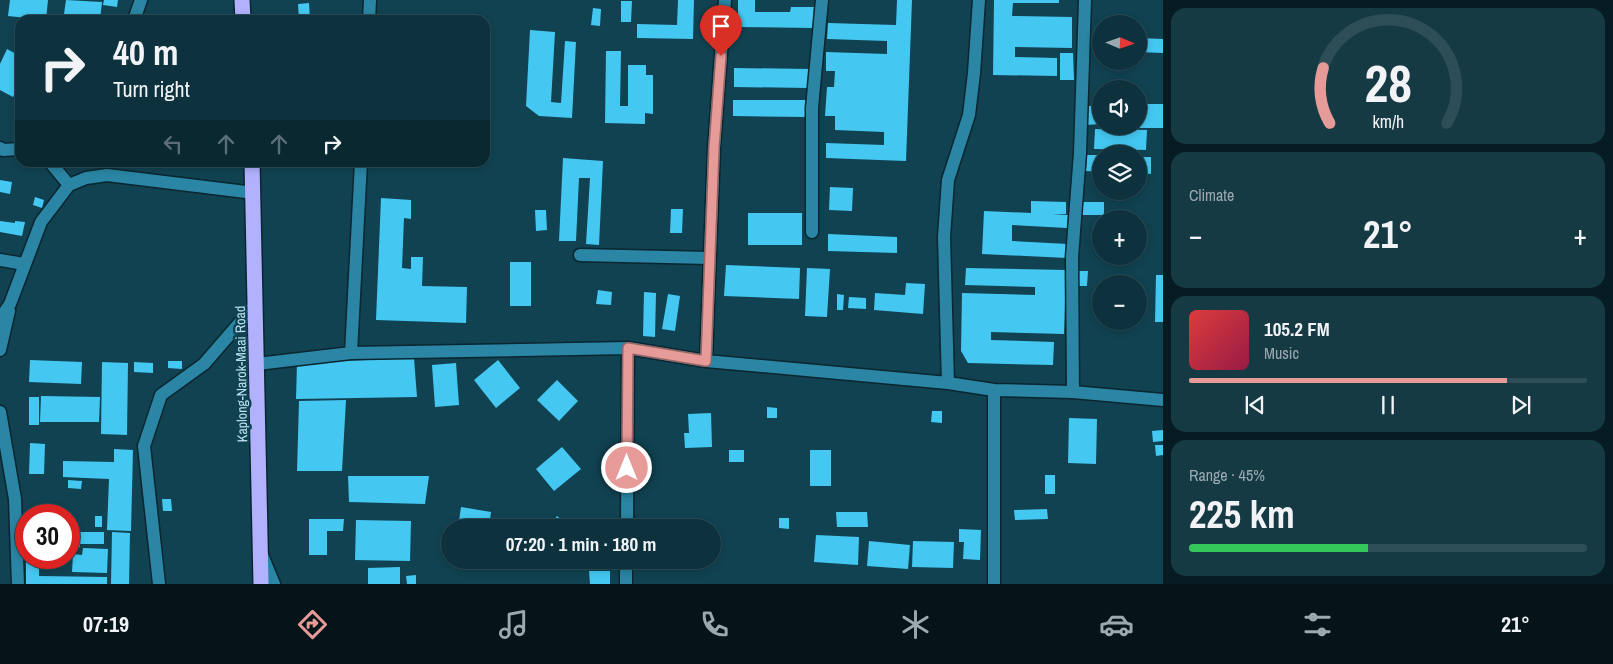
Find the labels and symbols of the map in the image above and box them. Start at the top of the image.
pin [700,5,742,56]
north arrow [1092,15,1148,70]
street label: Kaplong-Narok-Maai Road [231,306,251,442]
position arrow [600,441,652,493]
speed limit sign: 30 [15,504,80,569]

